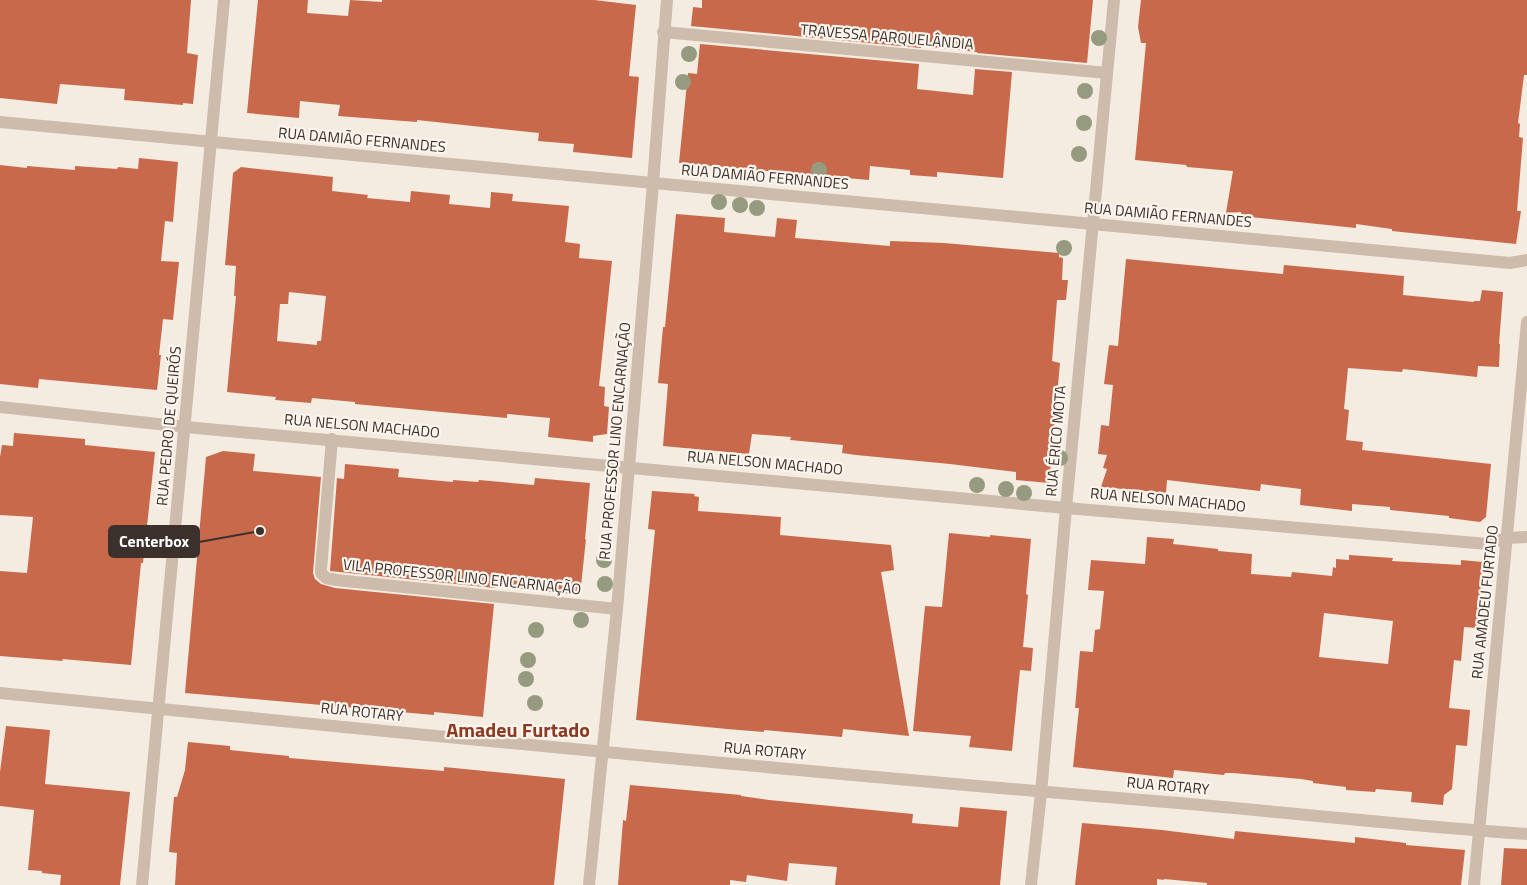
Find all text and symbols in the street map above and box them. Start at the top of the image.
street label: TRAVESSA PARQUELÂNDIA [799,17,975,56]
street label: RUA DAMIÃO FERNANDES [277,121,447,158]
street label: RUA DAMIÃO FERNANDES [680,158,850,195]
street label: RUA DAMIÃO FERNANDES [1083,196,1253,233]
street label: RUA PROFESSOR LINO ENCARNAÇÃO [593,321,636,561]
street label: RUA PEDRO DE QUEIRÓS [150,345,187,507]
street label: RUA ÉRICO MOTA [1039,384,1072,498]
street label: RUA NELSON MACHADO [283,407,441,444]
street label: RUA NELSON MACHADO [686,444,844,481]
street label: RUA NELSON MACHADO [1089,481,1247,518]
street label: RUA AMADEU FURTADO [1465,524,1504,680]
callout: Centerbox [109,526,199,557]
text: Centerbox [119,529,189,553]
street label: VILA PROFESSOR LINO ENCARNAÇÃO [342,553,582,600]
street label: RUA ROTARY [320,696,405,727]
district label: Amadeu Furtado [446,714,590,745]
street label: RUA ROTARY [723,735,807,766]
street label: RUA ROTARY [1126,770,1210,801]

